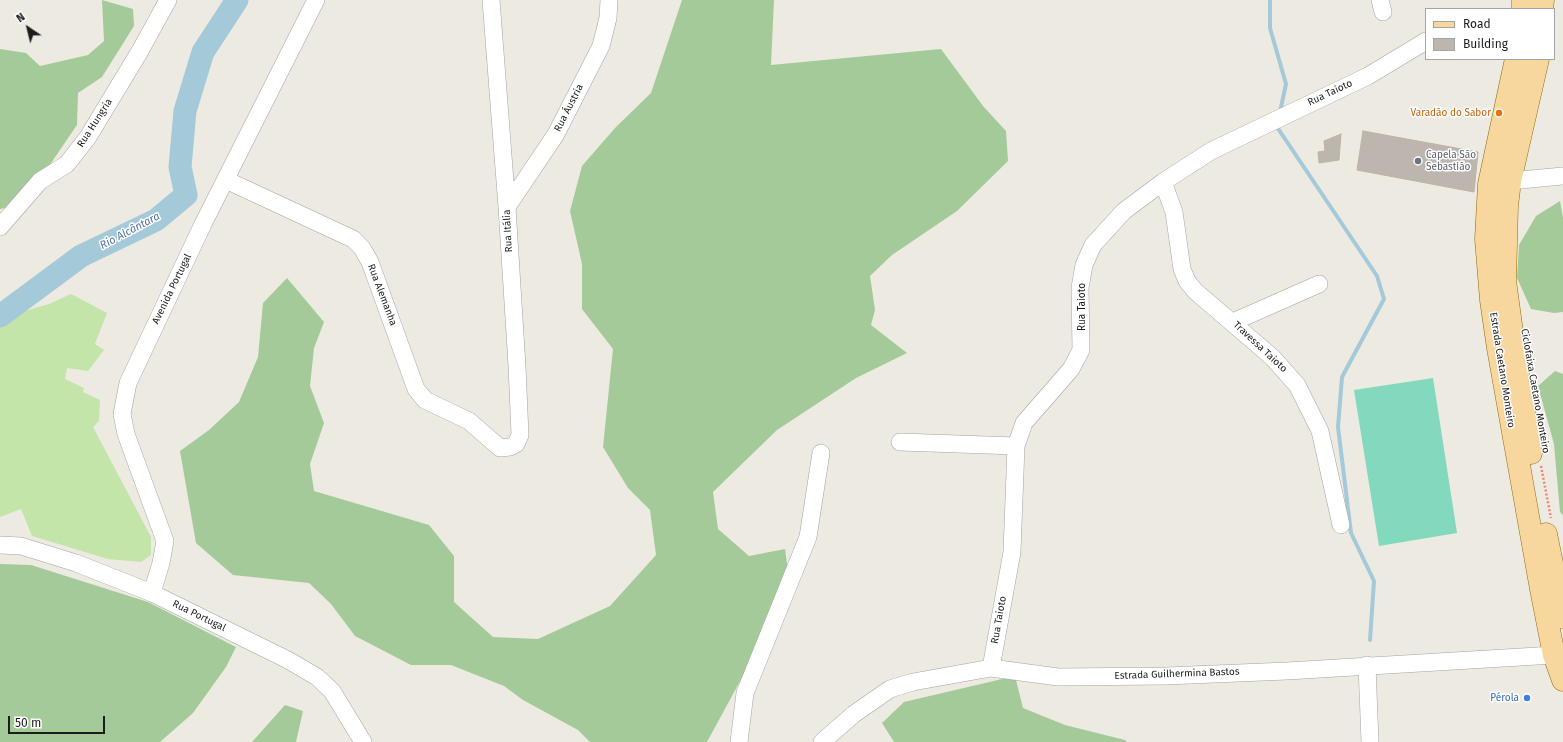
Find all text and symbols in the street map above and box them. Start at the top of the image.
north arrow [8,8,48,48]
legend [1425,8,1555,60]
text: N [14,10,28,25]
text: Road [1463,17,1491,31]
text: Building [1463,37,1508,51]
street label: Rua Taioto [1306,77,1354,109]
street label: Rua Áustria [552,82,586,134]
street label: Rua Hungria [75,96,115,150]
place label: Varadão do Sabor [1411,107,1491,119]
marker: Varadão do Sabor [1494,108,1504,118]
place label: Capela São Sebastião [1426,149,1476,172]
marker: Capela São Sebastião [1413,156,1423,166]
street label: Rua Itália [501,209,515,253]
water label: Rio Alcântara [98,210,162,252]
street label: Avenida Portugal [150,252,194,326]
street label: Rua Alemanha [365,262,399,328]
street label: Rua Taioto [1076,283,1088,331]
street label: Estrada Caetano Monteiro [1487,311,1517,429]
street label: Travessa Taioto [1231,319,1289,375]
street label: Ciclofaixa Caetano Monteiro [1518,328,1552,454]
street label: Rua Taioto [989,595,1009,645]
street label: Rua Portugal [170,598,228,634]
street label: Estrada Guilhermina Bastos [1114,666,1240,682]
place label: Pérola [1490,692,1519,704]
marker: Pérola [1522,693,1532,703]
scale bar [10,708,107,734]
text: 50 m [15,716,41,730]

